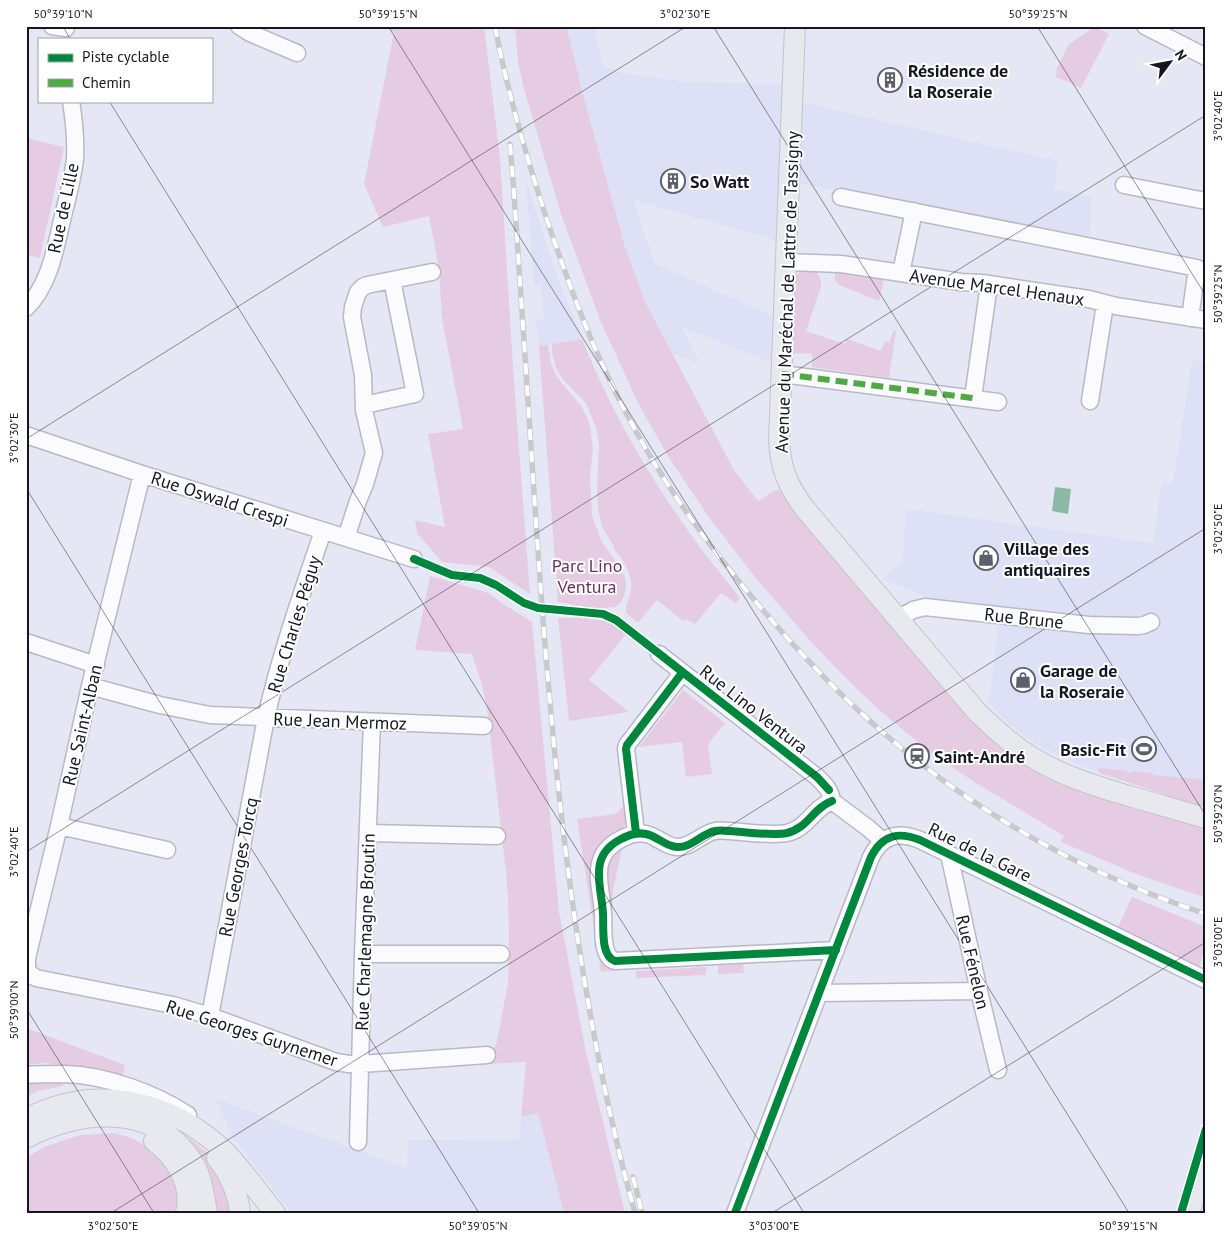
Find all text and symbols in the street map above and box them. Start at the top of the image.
text: 50°39'10"N [33,6,93,21]
text: 50°39'15"N [358,6,418,21]
text: 3°02'30"E [660,6,710,21]
text: 50°39'25"N [1008,6,1068,21]
legend [38,38,212,102]
north arrow [1144,38,1194,88]
text: N [1171,46,1191,64]
text: Piste cyclable [82,47,169,66]
place label: Résidence de la Roseraie [908,59,1008,103]
building icon: Résidence de la Roseraie [877,67,903,93]
text: Chemin [82,73,131,92]
text: 3°02'40"E [1210,91,1225,141]
street label: Avenue du Maréchal de Lattre de Tassigny [770,130,804,453]
street label: Rue de Lille [42,161,84,255]
building icon: So Watt [660,168,686,194]
place label: So Watt [690,170,750,193]
street label: Avenue Marcel Henaux [908,263,1086,311]
text: 50°39'25"N [1210,264,1225,324]
text: 3°02'30"E [6,413,21,463]
street label: Rue Oswald Crespi [148,466,292,532]
text: 3°02'50"E [1210,504,1225,554]
place label: Village des antiquaires [1003,537,1090,581]
shop icon: Village des antiquaires [973,545,999,571]
street label: Rue Charles Péguy [262,552,326,695]
park label: Parc Lino Ventura [552,554,622,598]
street label: Rue Brune [983,602,1065,634]
place label: Garage de la Roseraie [1040,659,1124,703]
street label: Rue Lino Ventura [695,660,813,758]
street label: Rue Saint-Alban [57,662,107,788]
shop icon: Garage de la Roseraie [1010,667,1036,693]
street label: Rue Jean Mermoz [273,707,407,735]
sports icon: Basic-Fit [1131,736,1157,762]
place label: Basic-Fit [1060,738,1127,761]
station icon: Saint-André [904,743,930,769]
place label: Saint-André [934,745,1025,768]
text: 50°39'20"N [1210,784,1225,844]
street label: Rue Georges Torcq [213,795,263,939]
street label: Rue de la Gare [925,817,1035,887]
text: 3°02'40"E [6,827,21,877]
street label: Rue Charlemagne Broutin [350,833,380,1031]
street label: Rue Fénelon [951,912,995,1012]
text: 3°03'00"E [1210,917,1225,967]
text: 50°39'00"N [6,980,21,1040]
street label: Rue Georges Guynemer [163,994,341,1072]
text: 3°02'50"E [88,1218,138,1233]
text: 50°39'05"N [448,1218,508,1233]
text: 3°03'00"E [749,1218,799,1233]
text: 50°39'15"N [1098,1218,1158,1233]

